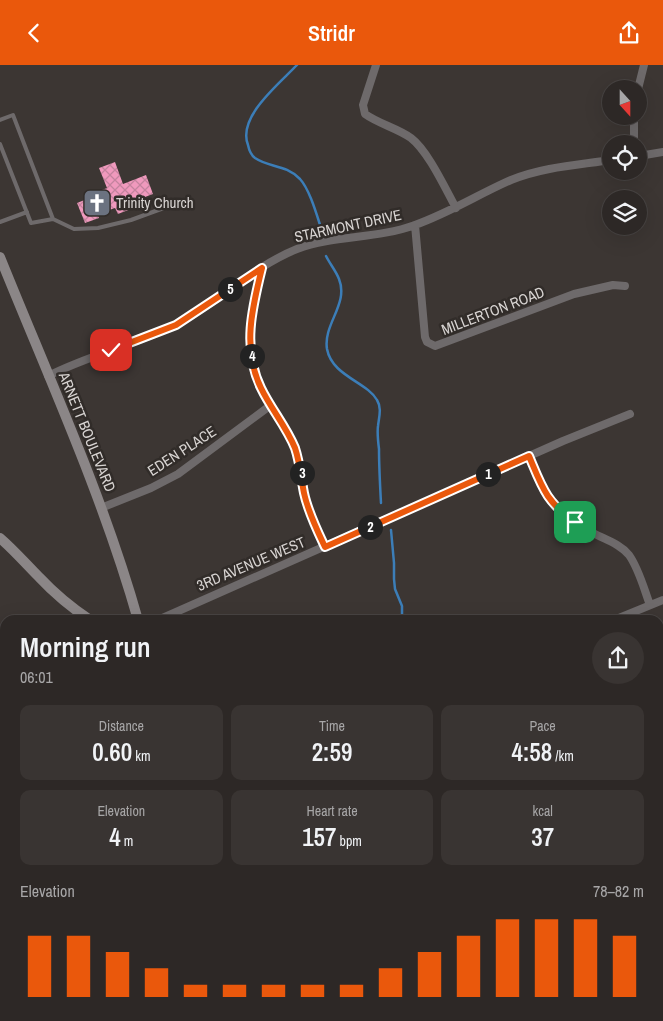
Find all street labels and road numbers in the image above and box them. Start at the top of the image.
street label: STARMONT DRIVE [292,204,403,247]
street label: MILLERTON ROAD [438,281,548,340]
street label: ARNETT BOULEVARD [53,368,121,495]
street label: EDEN PLACE [143,421,220,481]
street label: 3RD AVENUE WEST [193,531,309,596]

